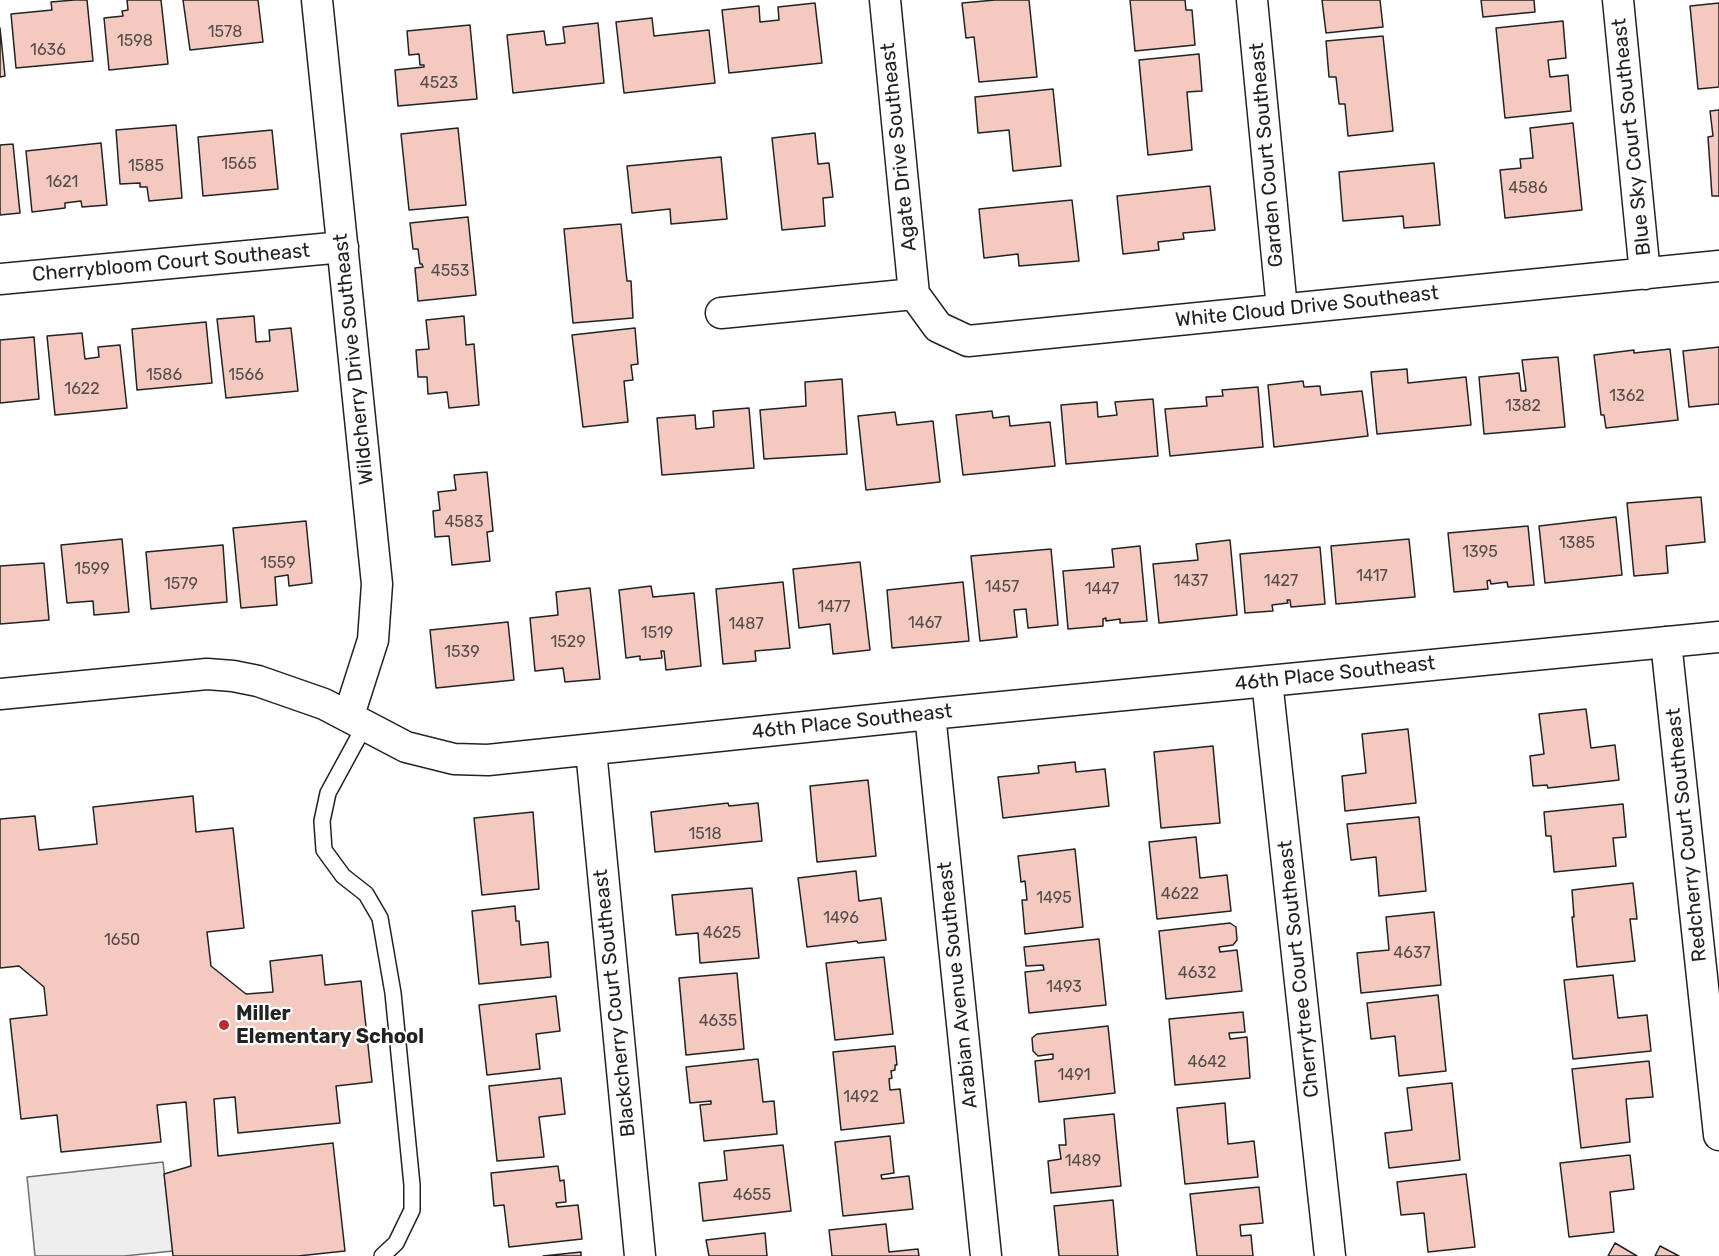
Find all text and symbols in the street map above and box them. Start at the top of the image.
street label: Blue Sky Court Southeast [1608,17,1656,257]
house number: 1578 [208,22,242,42]
house number: 1598 [117,31,153,51]
house number: 1636 [30,40,66,60]
street label: Agate Drive Southeast [876,42,922,252]
street label: Garden Court Southeast [1245,42,1289,268]
house number: 4523 [420,73,458,93]
house number: 1565 [221,154,257,174]
house number: 1585 [128,156,164,176]
house number: 1621 [46,172,78,192]
house number: 4586 [1508,178,1548,198]
street label: Wildcherry Drive Southeast [329,232,379,486]
street label: Cherrybloom Court Southeast [31,239,311,287]
house number: 4553 [431,261,469,281]
street label: White Cloud Drive Southeast [1174,281,1440,333]
house number: 1586 [146,365,182,385]
house number: 1566 [228,365,264,385]
house number: 1622 [64,379,100,399]
house number: 1362 [1609,386,1645,406]
house number: 1382 [1505,396,1541,416]
house number: 4583 [444,512,484,532]
house number: 1385 [1559,533,1595,553]
house number: 1395 [1462,542,1498,562]
house number: 1559 [260,553,296,573]
house number: 1599 [74,559,110,579]
house number: 1417 [1356,566,1388,586]
house number: 1437 [1174,571,1208,591]
house number: 1427 [1264,571,1298,591]
house number: 1579 [164,574,198,594]
house number: 1457 [985,577,1019,597]
house number: 1447 [1085,579,1119,599]
house number: 1477 [818,597,850,617]
house number: 1467 [908,613,942,633]
house number: 1487 [728,614,764,634]
house number: 1519 [641,623,673,643]
house number: 1529 [550,632,586,652]
house number: 1539 [444,642,480,662]
street label: 46th Place Southeast [1234,652,1436,696]
street label: 46th Place Southeast [751,700,953,744]
street label: Redcherry Court Southeast [1662,707,1712,963]
house number: 1518 [688,824,722,844]
street label: Cherrytree Court Southeast [1274,839,1324,1099]
street label: Arabian Avenue Southeast [933,861,983,1109]
street label: Blackcherry Court Southeast [589,868,641,1138]
house number: 4622 [1161,884,1199,904]
house number: 1495 [1036,888,1072,908]
house number: 1496 [823,908,859,928]
house number: 4625 [703,923,741,943]
house number: 1650 [104,930,140,950]
house number: 4637 [1393,943,1431,963]
house number: 4632 [1178,963,1216,983]
house number: 1493 [1046,977,1082,997]
place label: Miller Elementary School [236,1002,424,1049]
house number: 4635 [699,1011,737,1031]
marker: Miller Elementary School [217,1018,231,1032]
house number: 4642 [1188,1052,1226,1072]
house number: 1491 [1058,1065,1090,1085]
house number: 1492 [843,1087,879,1107]
house number: 1489 [1065,1151,1101,1171]
house number: 4655 [733,1185,771,1205]

